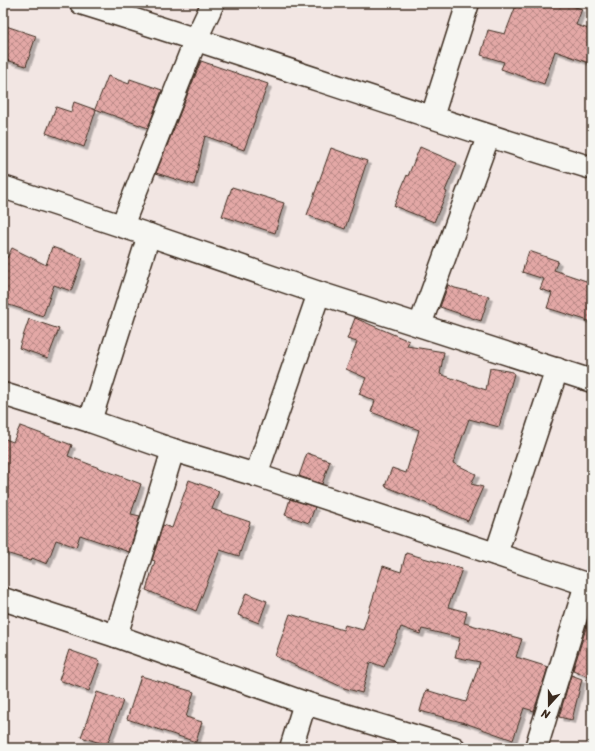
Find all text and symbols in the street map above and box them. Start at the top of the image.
north arrow [529,685,569,725]
text: N [538,703,553,724]

